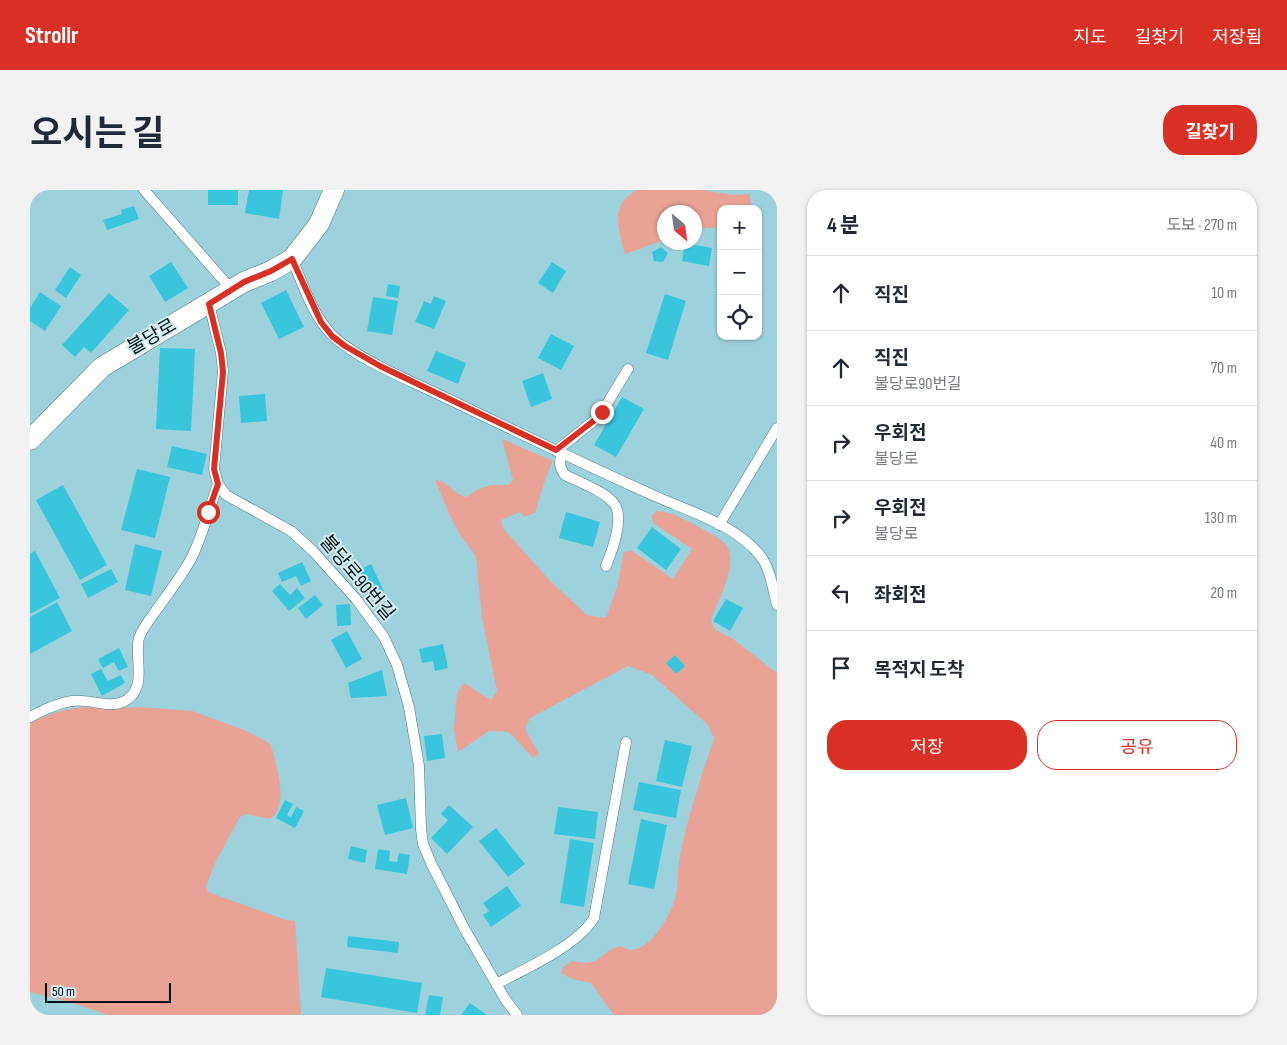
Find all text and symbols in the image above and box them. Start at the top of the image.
text: Strollr [25,21,79,50]
text: 지도 [1074,27,1107,48]
text: 길찾기 [1135,27,1184,48]
text: 저장됨 [1212,27,1262,48]
button: 길찾기 [1163,105,1257,155]
text: 오시는 길 [30,113,164,156]
north arrow [657,205,702,250]
map controls [717,205,762,340]
button: + [717,205,762,250]
text: 4 분 [827,213,859,238]
text: 도보 · 270 m [1166,216,1237,235]
button: − [717,250,762,295]
icon: ahead [827,279,855,307]
text: 직진 [874,284,909,307]
text: 10 m [1211,284,1237,303]
button: locate [717,295,762,340]
street label: 불당로 [124,314,180,360]
text: 직진 [874,347,909,370]
icon: ahead [827,354,855,382]
text: 70 m [1211,359,1237,378]
text: 불당로90번길 [874,375,962,394]
route end [591,401,614,424]
text: 우회전 [874,422,926,445]
icon: right [827,429,855,457]
text: 40 m [1210,434,1237,453]
text: 불당로 [874,450,918,469]
text: 우회전 [874,497,926,520]
route start [197,501,220,524]
icon: right [827,504,855,532]
text: 130 m [1205,509,1237,528]
text: 불당로 [874,525,918,544]
street label: 불당로90번길 [315,531,399,625]
icon: left [827,579,855,607]
text: 좌회전 [874,584,926,607]
text: 20 m [1210,584,1237,603]
icon: arrive [827,654,855,682]
text: 목적지 도착 [874,659,964,682]
button: 저장 [827,720,1027,770]
button: 공유 [1037,720,1237,770]
scale bar [45,980,171,1003]
text: 50 m [52,983,75,1000]

